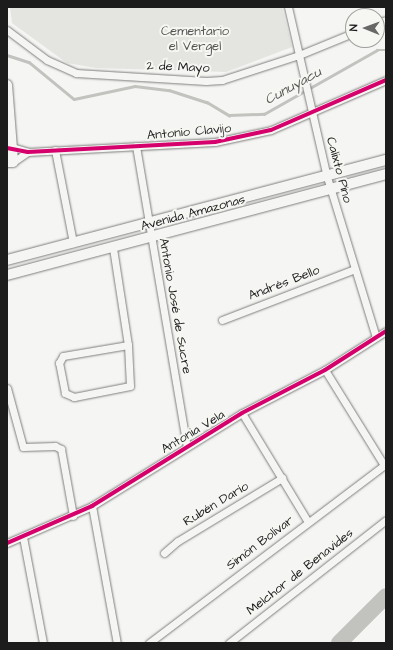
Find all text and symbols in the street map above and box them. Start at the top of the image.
north arrow [345,8,385,48]
park label: Cementario el Vergel [161,24,229,55]
text: N [346,24,361,31]
street label: 2 de Mayo [146,58,210,76]
water label: Cunuyacu [262,64,324,108]
street label: Antonio Clavijo [146,121,232,143]
street label: Calixto Pino [323,135,355,205]
street label: Avenida Amazonas [139,192,247,234]
street label: Antonio José de Sucre [155,237,195,375]
street label: Andrés Bello [246,262,322,304]
street label: Antonia Vela [158,407,228,457]
street label: Rubén Darío [181,478,251,530]
street label: Simón Bolívar [223,513,297,573]
street label: Melchor de Benavides [243,525,357,619]

